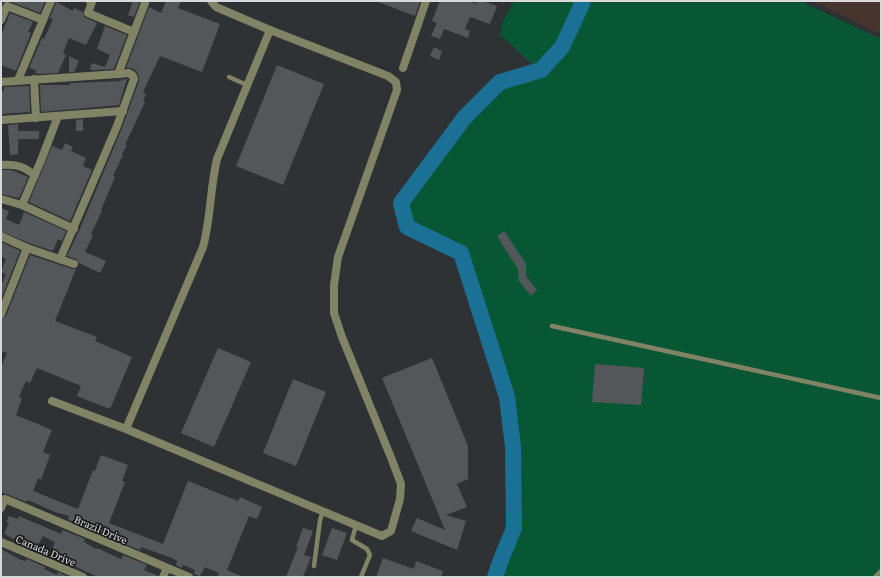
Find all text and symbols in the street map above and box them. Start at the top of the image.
street label: Brazil Drive [72,511,130,547]
street label: Canada Drive [14,531,78,569]

